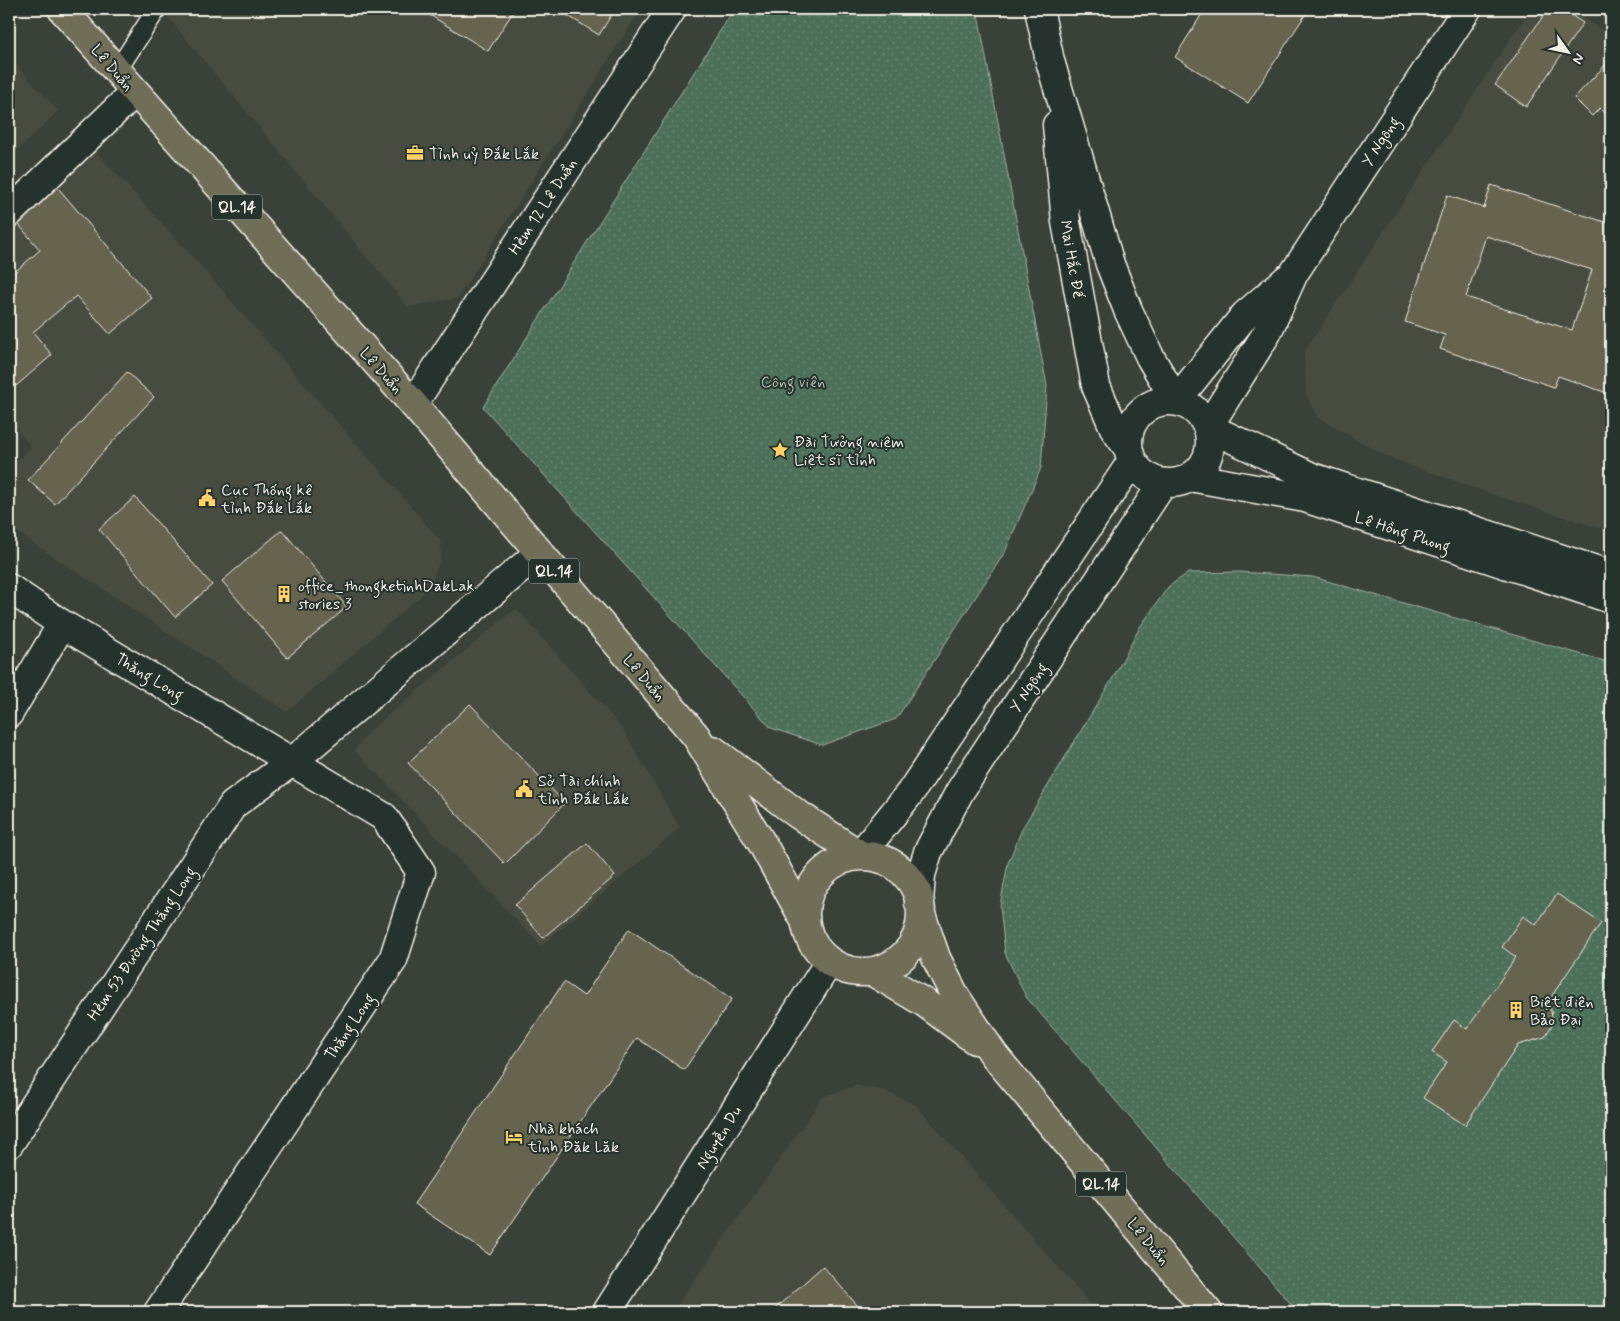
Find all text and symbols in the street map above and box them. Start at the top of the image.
north arrow [1542,28,1592,78]
street label: Lê Duẩn [86,40,138,96]
text: N [1568,50,1588,67]
street label: Y Ngông [1357,113,1406,171]
office icon: Tỉnh uỷ Đắk Lắk [405,143,425,163]
place label: Tỉnh uỷ Đắk Lắk [429,144,539,165]
street label: Hẻm 12 Lê Duẩn [504,155,582,259]
road number: QL.14 [212,194,262,220]
street label: Mai Hắc Đế [1054,219,1089,300]
street label: Lê Duẩn [354,343,407,399]
park label: Công viên [761,372,825,394]
place label: Đài Tưởng niệm Liệt sĩ tỉnh [794,432,904,471]
place icon: Đài Tưởng niệm Liệt sĩ tỉnh [770,440,790,460]
place label: Cục Thống kê tỉnh Đắk Lắk [220,480,313,519]
public building icon: Cục Thống kê tỉnh Đắk Lắk [197,488,217,508]
street label: Lê Hồng Phong [1352,507,1453,559]
road number: QL.14 [529,558,579,584]
place label: office_thongketinhDakLak stories 3 [298,576,474,615]
building icon: office_thongketinhDakLak stories 3 [274,584,294,604]
street label: Thăng Long [111,649,187,707]
street label: Lê Duẩn [618,650,670,706]
street label: Y Ngông [1005,659,1054,717]
place label: Sở Tài chính tỉnh Đắk Lắk [537,771,629,810]
public building icon: Sở Tài chính tỉnh Đắk Lắk [514,779,534,799]
street label: Hẻm 53 Đường Thăng Long [83,863,203,1026]
street label: Thăng Long [320,989,381,1065]
place label: Biệt điện Bảo Đại [1530,992,1594,1031]
building icon: Biệt điện Bảo Đại [1506,1000,1526,1020]
street label: Nguyễn Du [692,1102,748,1174]
place label: Nhà khách tỉnh Đăk Lăk [527,1119,619,1158]
hotel icon: Nhà khách tỉnh Đăk Lăk [504,1127,524,1147]
road number: QL.14 [1076,1172,1126,1196]
street label: Lê Duẩn [1122,1214,1174,1270]

